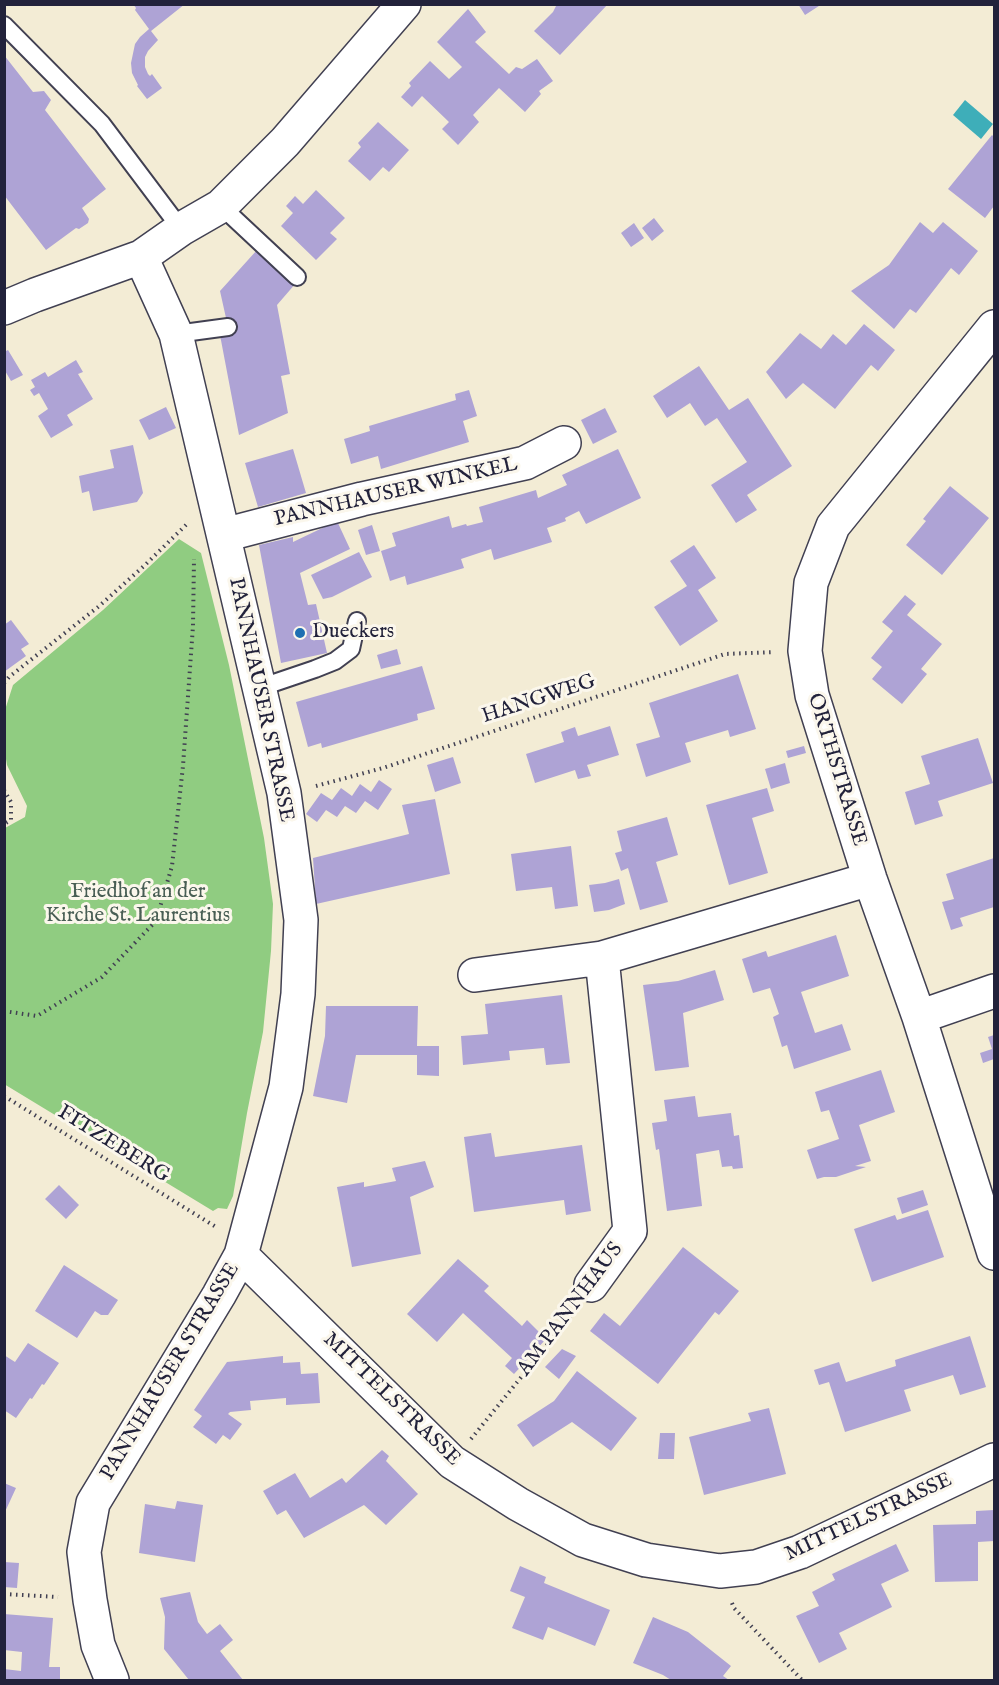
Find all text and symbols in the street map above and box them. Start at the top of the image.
street label: PANNHAUSER WINKEL [272,453,520,533]
street label: PANNHAUSER STRASSE [222,576,298,824]
place label: Dueckers [312,620,394,646]
marker: Dueckers [293,626,307,640]
street label: HANGWEG [479,670,599,730]
street label: ORTHSTRASSE [801,691,871,849]
park label: Friedhof an der Kirche St. Laurentius [46,880,230,930]
street label: FITZEBERG [52,1101,174,1189]
street label: AM PANNHAUS [513,1238,629,1382]
street label: PANNHAUSER STRASSE [96,1259,246,1485]
street label: MITTELSTRASSE [317,1328,465,1472]
street label: MITTELSTRASSE [781,1468,957,1568]

